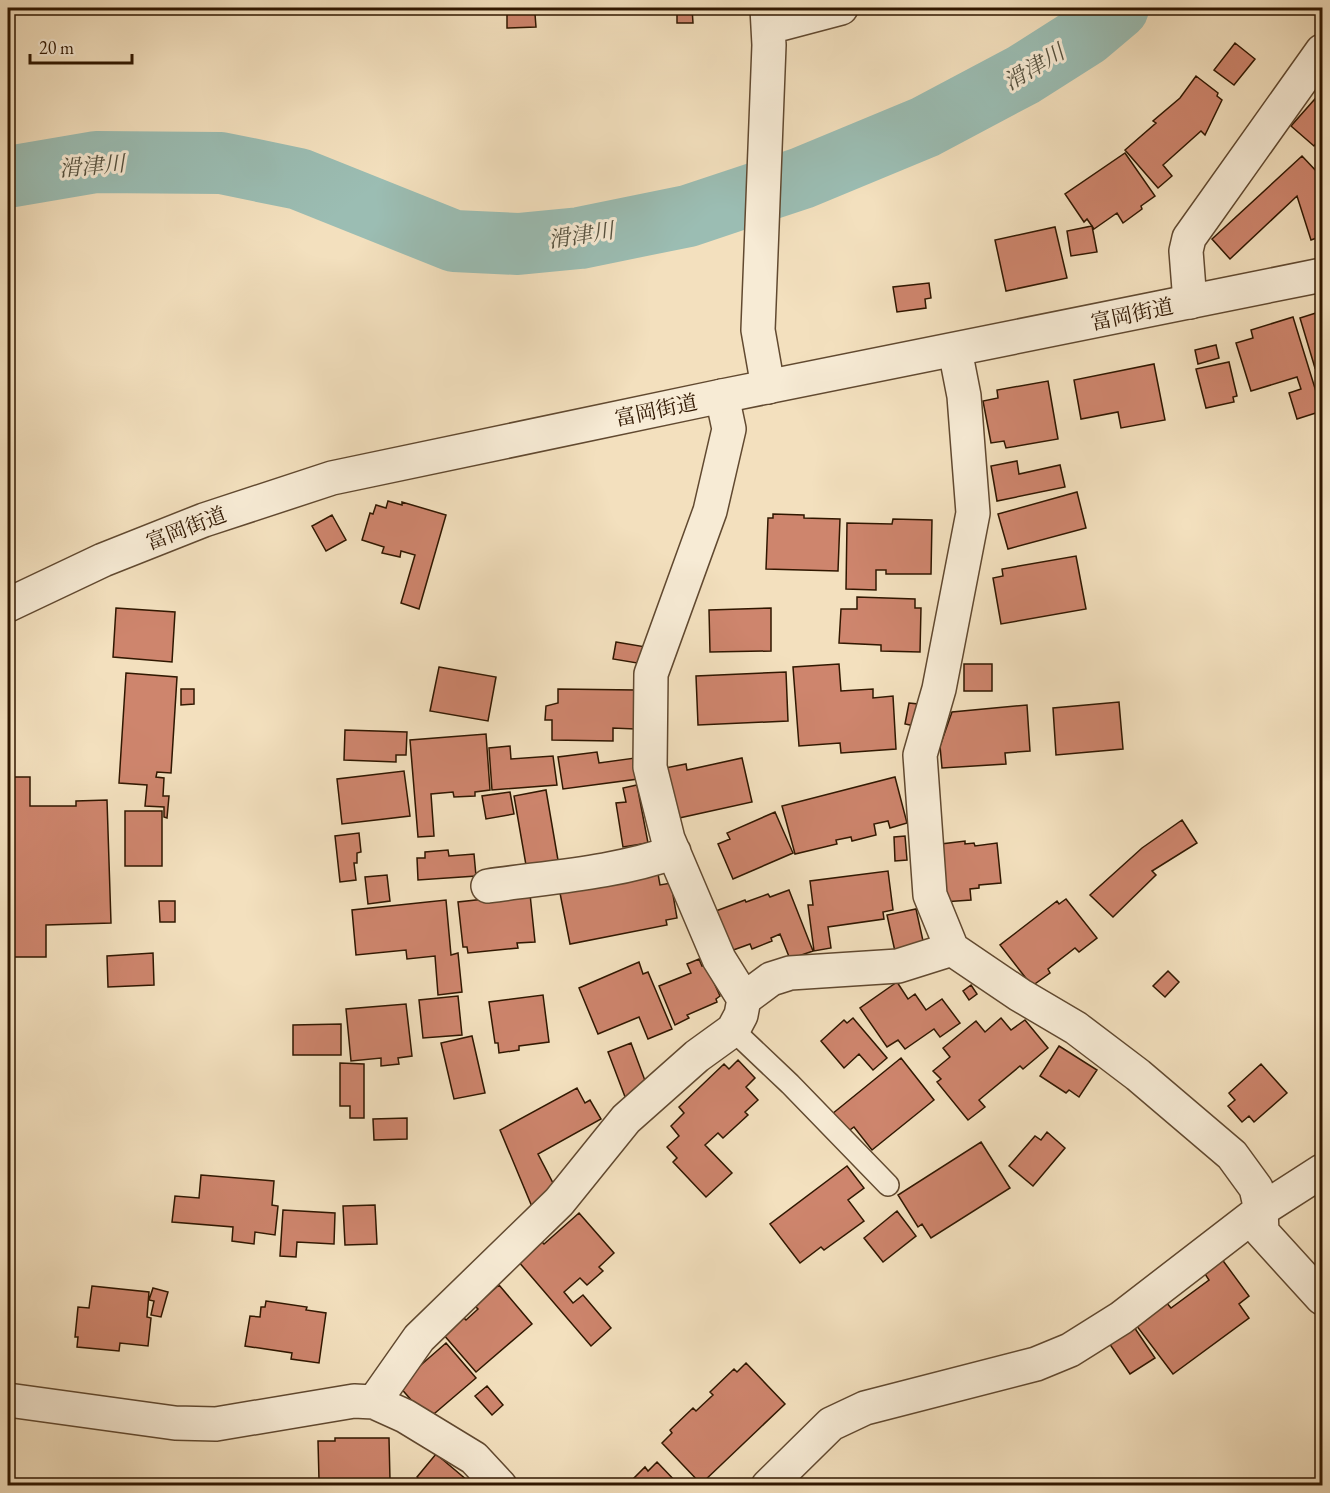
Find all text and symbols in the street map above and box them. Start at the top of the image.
scale bar [30,27,132,65]
text: 20 m [39,36,74,59]
water label: 滑津川 [998,37,1071,96]
water label: 滑津川 [58,149,128,183]
water label: 滑津川 [546,215,618,254]
street label: 富岡街道 [1088,292,1176,336]
street label: 富岡街道 [612,388,700,432]
street label: 富岡街道 [142,500,230,556]

